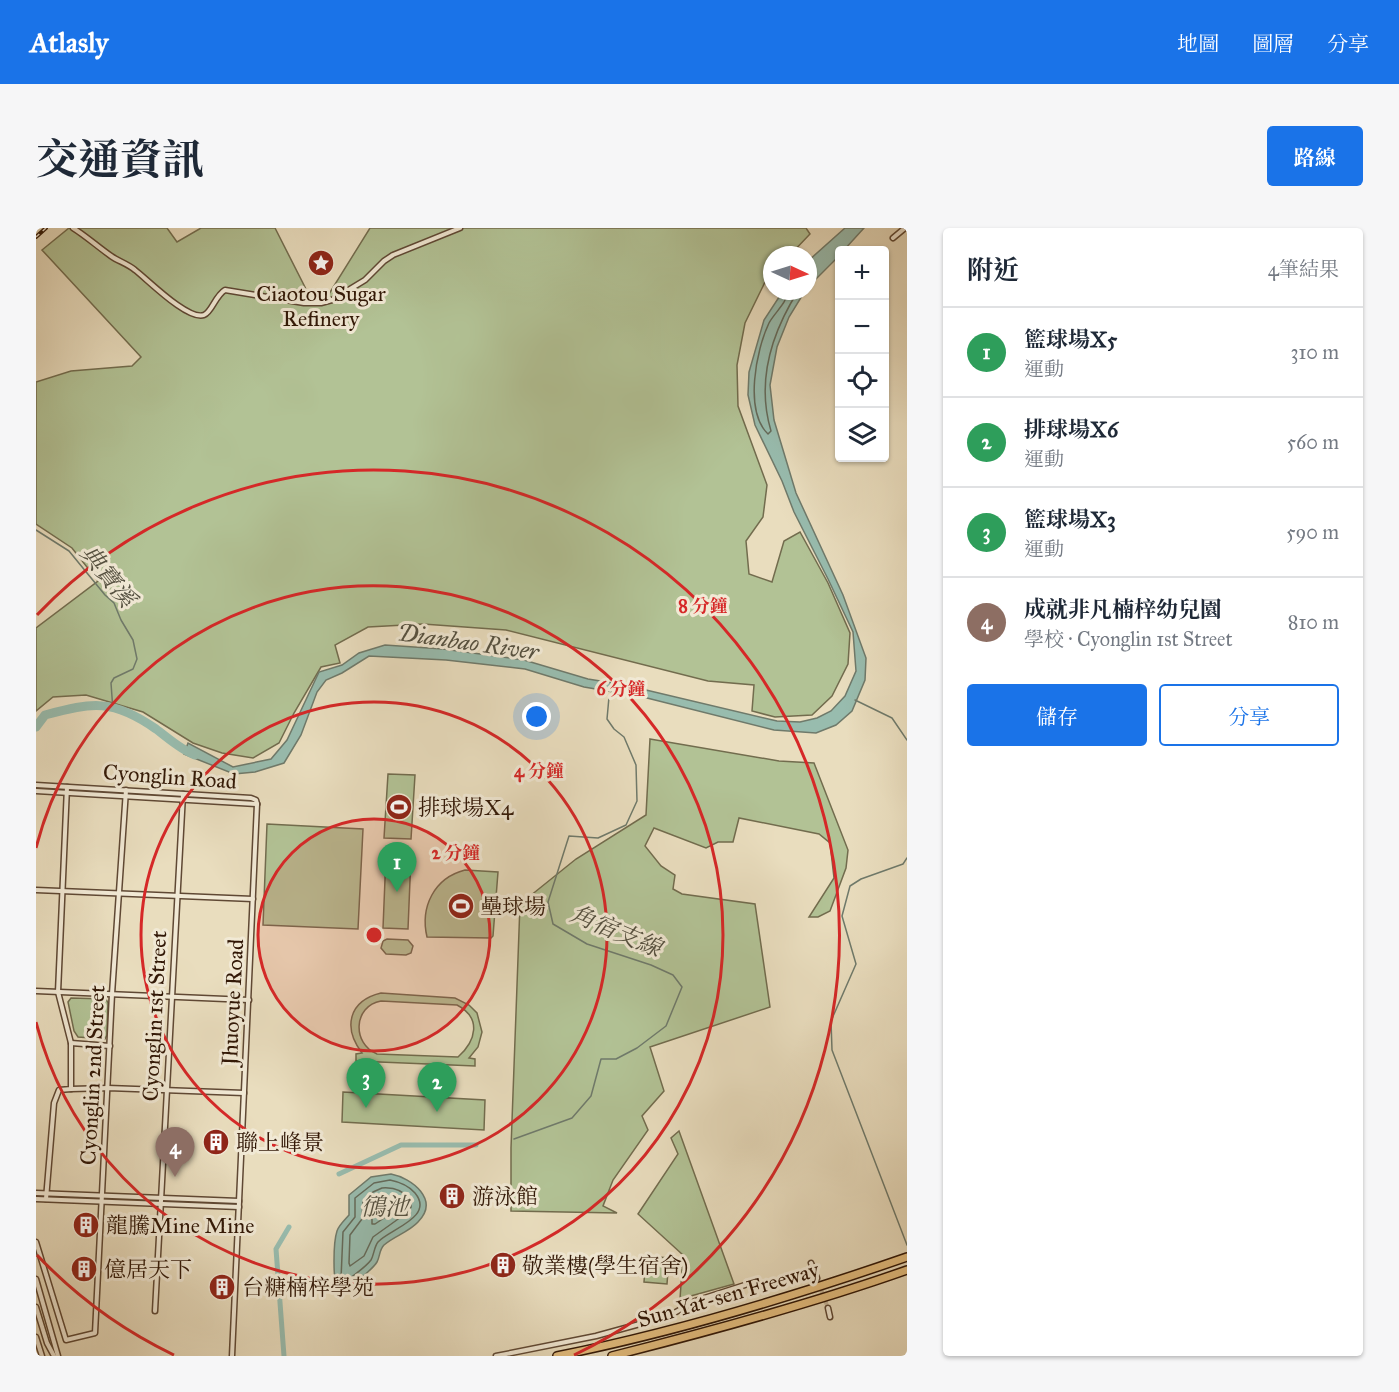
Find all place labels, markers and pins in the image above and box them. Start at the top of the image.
place icon: Ciaotou Sugar Refinery [306,248,336,278]
place label: Ciaotou Sugar Refinery [256,280,386,332]
sports icon: 排球場X4 [384,792,414,822]
place label: 排球場X4 [418,794,514,821]
pin: 1 [378,842,416,892]
sports icon: 壘球場 [446,891,476,921]
place label: 壘球場 [480,893,546,920]
centre of rings [364,925,384,945]
pin: 3 [346,1058,386,1108]
pin: 2 [418,1062,456,1112]
building icon: 聯上峰景 [201,1127,231,1157]
pin: 4 [156,1128,194,1177]
place label: 聯上峰景 [236,1129,324,1156]
building icon: 游泳館 [437,1181,467,1211]
place label: 游泳館 [472,1183,538,1210]
building icon: 龍騰Mine Mine [71,1210,101,1240]
place label: 龍騰Mine Mine [106,1212,254,1239]
building icon: 敬業樓(學生宿舍) [488,1250,518,1280]
place label: 敬業樓(學生宿舍) [522,1252,688,1279]
building icon: 億居天下 [69,1254,99,1284]
place label: 億居天下 [104,1256,192,1283]
building icon: 台糖楠梓學苑 [207,1272,237,1302]
place label: 台糖楠梓學苑 [242,1274,374,1301]

